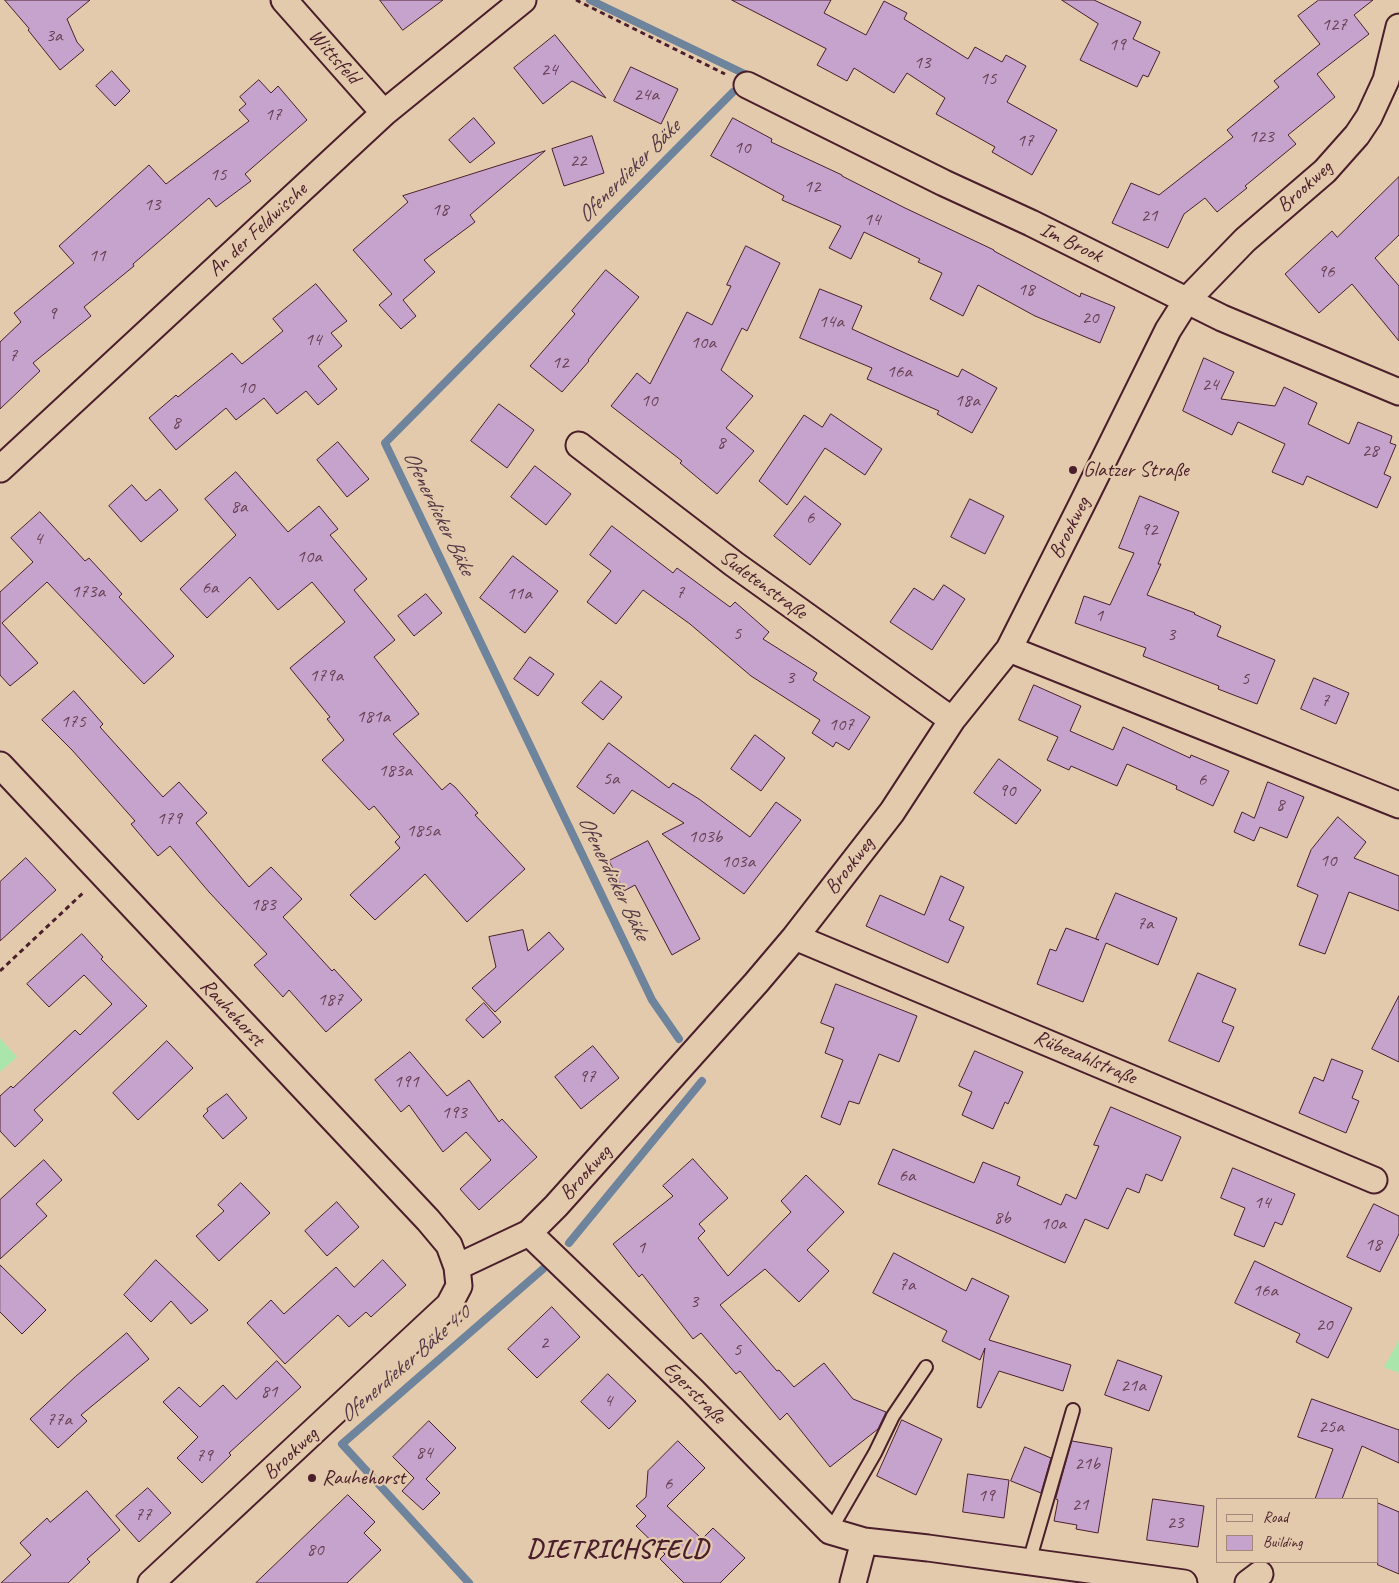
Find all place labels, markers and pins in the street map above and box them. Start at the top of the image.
place label: Glatzer Straße [1083,457,1189,483]
marker: Glatzer Straße [1067,464,1079,476]
place label: Rauhehorst [322,1465,405,1491]
marker: Rauhehorst [306,1472,318,1484]

